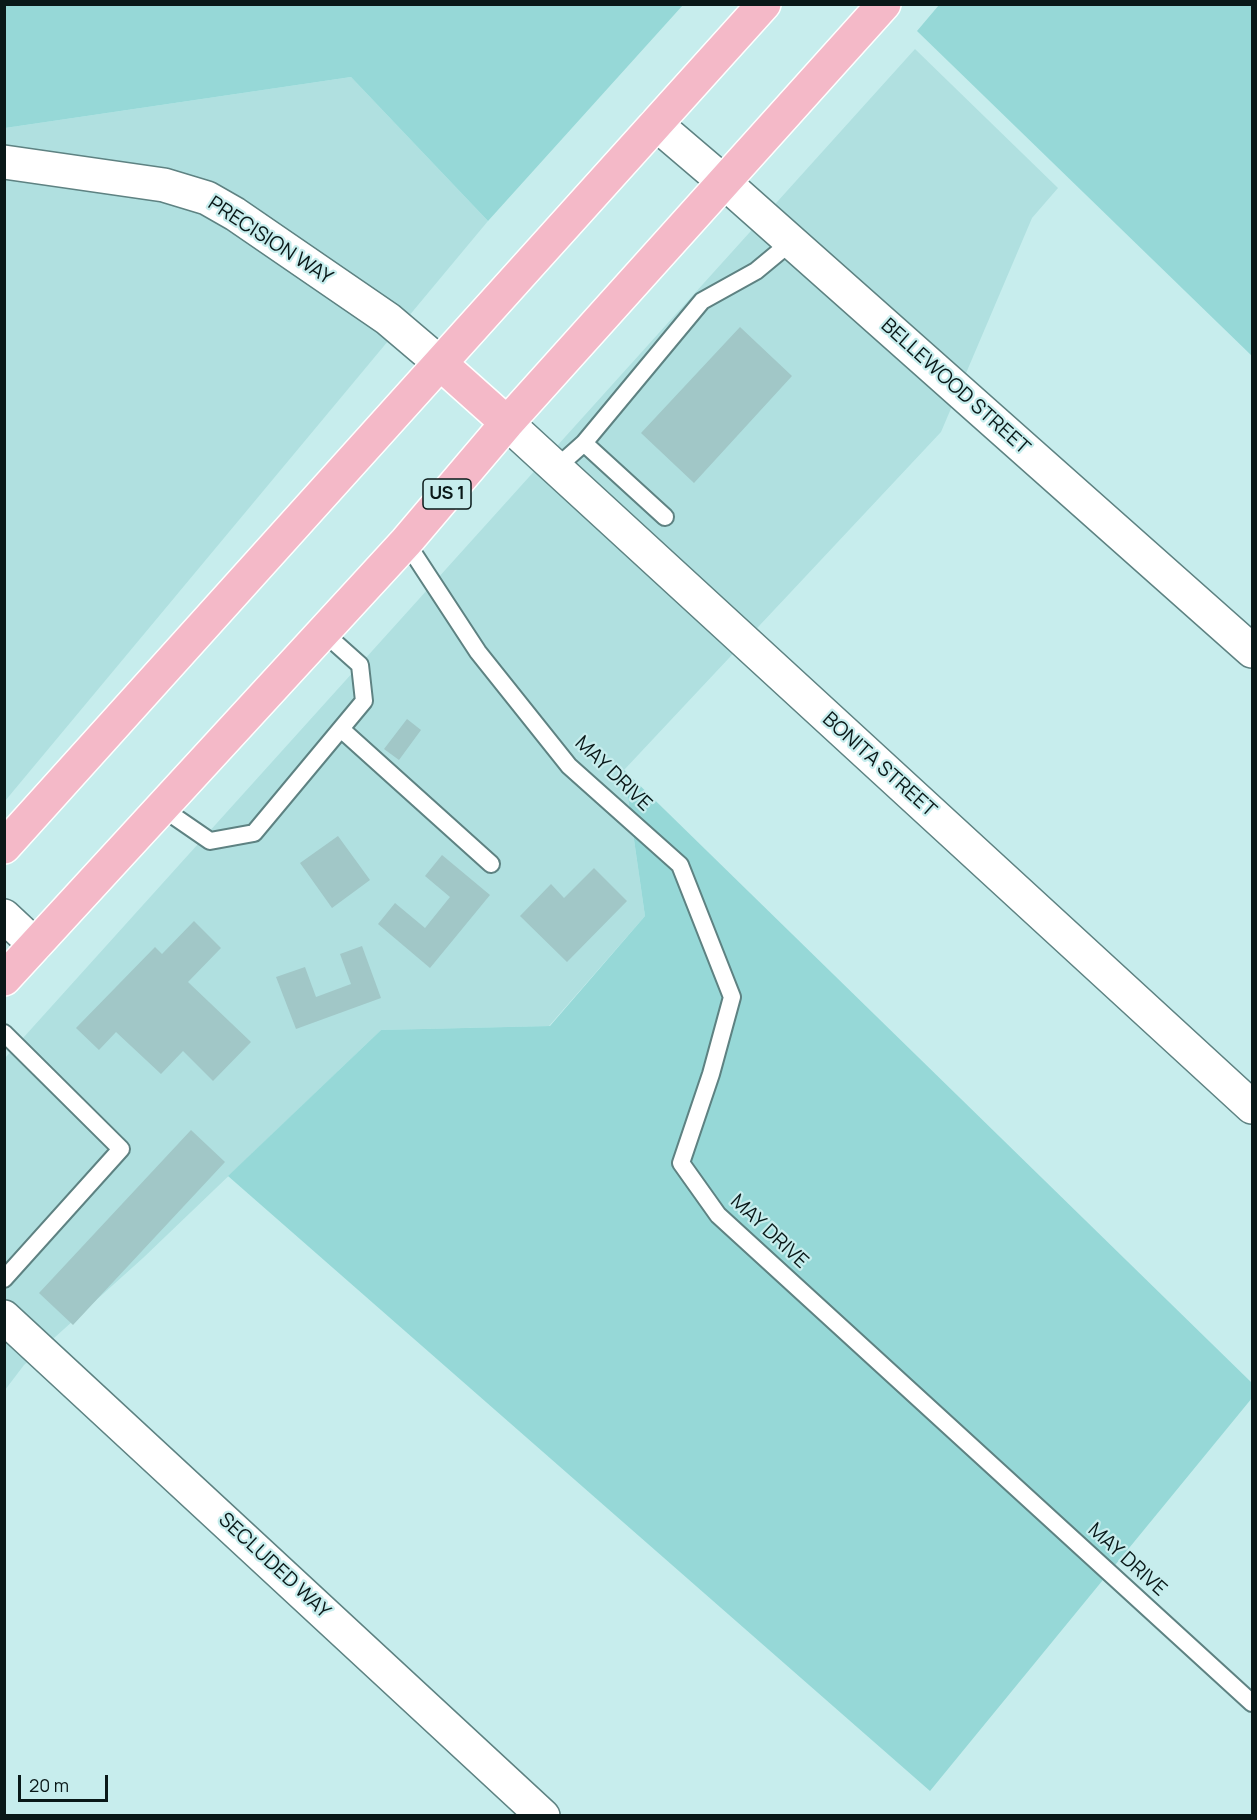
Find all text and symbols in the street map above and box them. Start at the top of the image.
street label: PRECISION WAY [203,192,337,290]
street label: BELLEWOOD STREET [876,314,1034,460]
road number: US 1 [423,479,471,509]
street label: BONITA STREET [817,708,941,822]
street label: MAY DRIVE [570,731,656,817]
street label: MAY DRIVE [725,1190,813,1274]
street label: SECLUDED WAY [213,1508,335,1624]
street label: MAY DRIVE [1083,1518,1171,1602]
scale bar [21,1763,111,1801]
text: 20 m [29,1773,69,1797]

